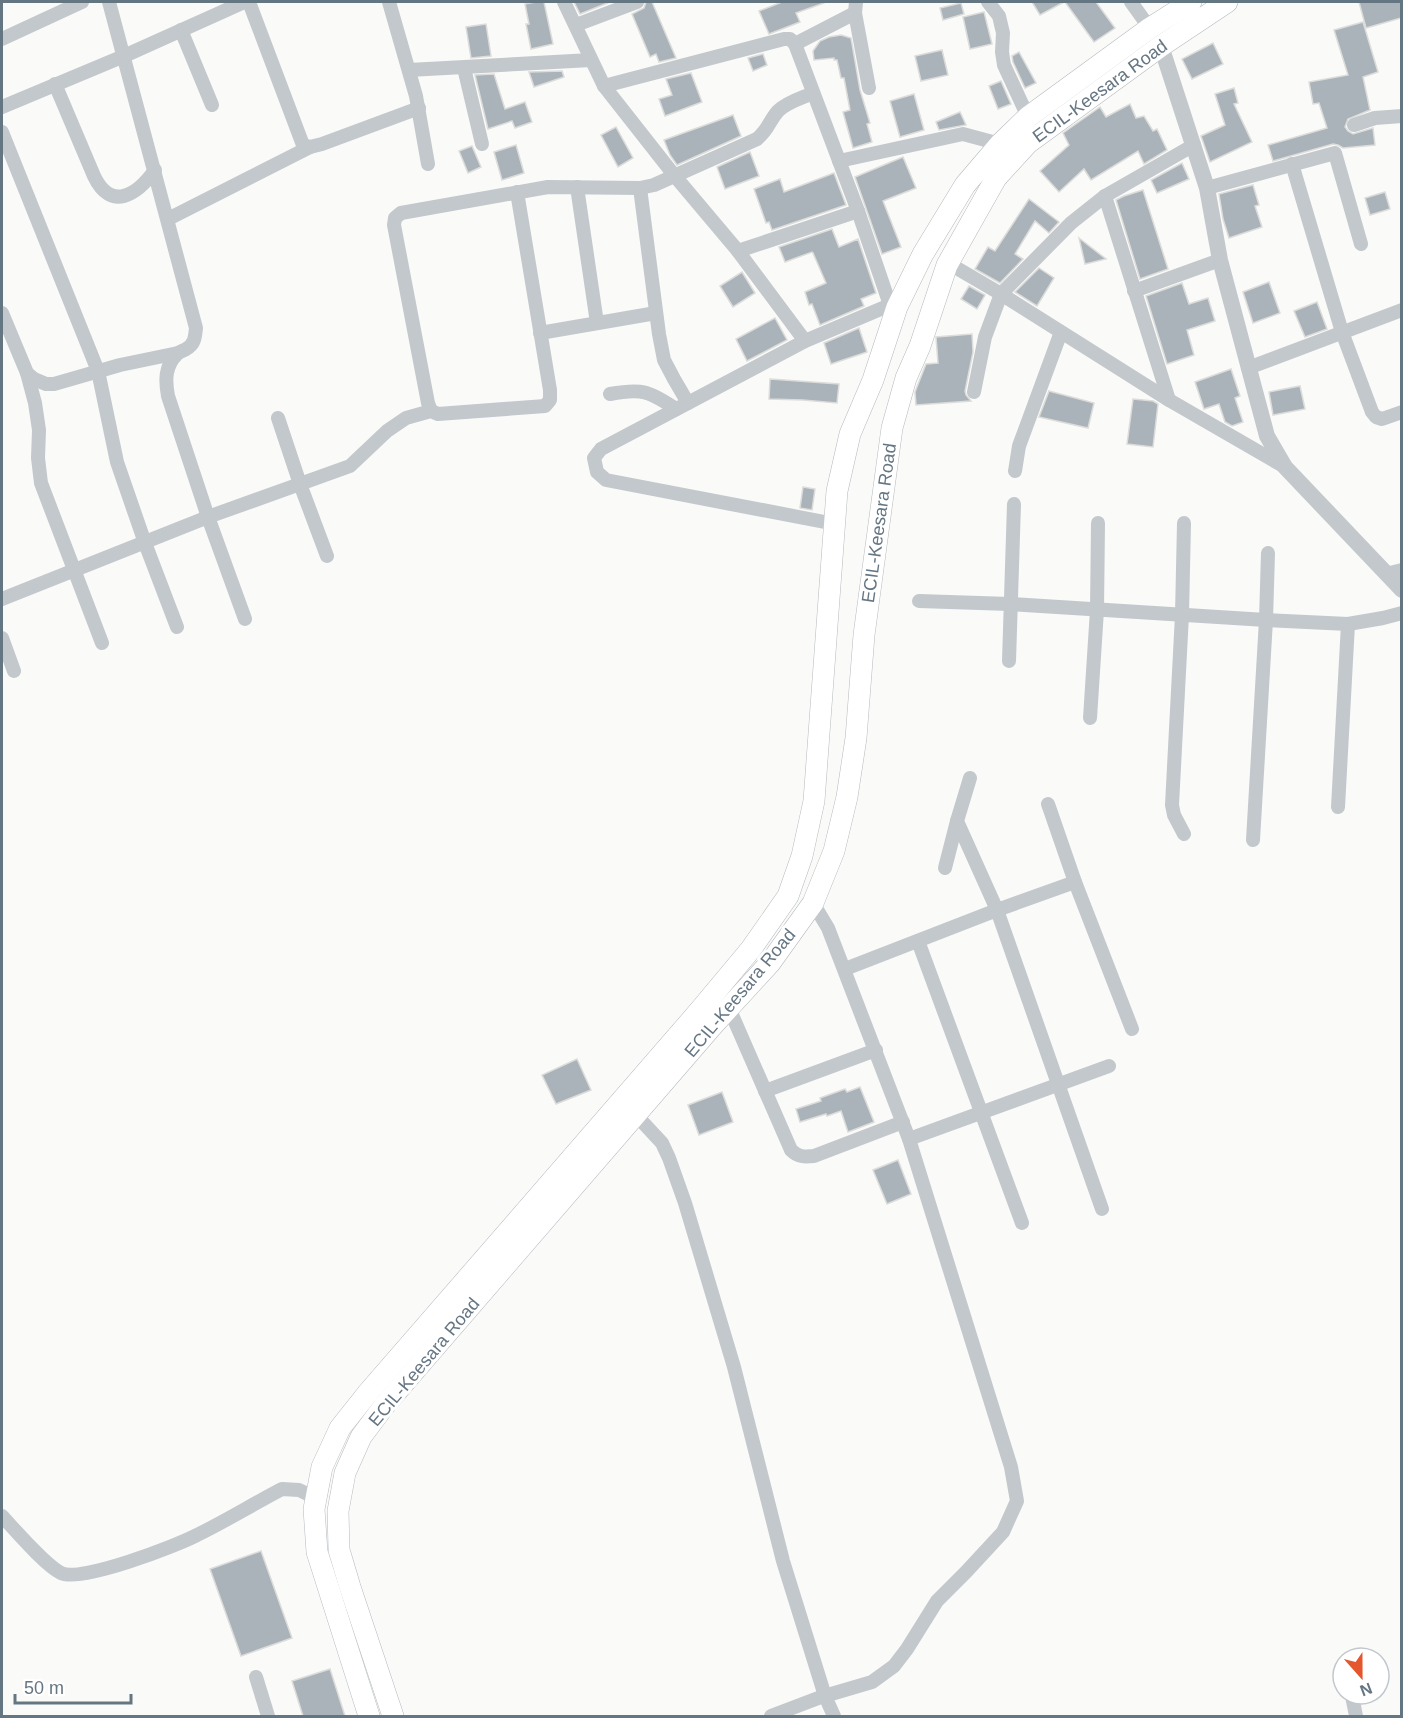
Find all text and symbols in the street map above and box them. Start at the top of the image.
street label: ECIL-Keesara Road [1029,36,1171,146]
street label: ECIL-Keesara Road [858,442,900,604]
street label: ECIL-Keesara Road [681,925,799,1061]
street label: ECIL-Keesara Road [365,1294,483,1430]
north arrow [1331,1646,1391,1706]
scale bar [15,1667,130,1705]
text: 50 m [24,1678,64,1698]
text: N [1358,1680,1375,1700]

